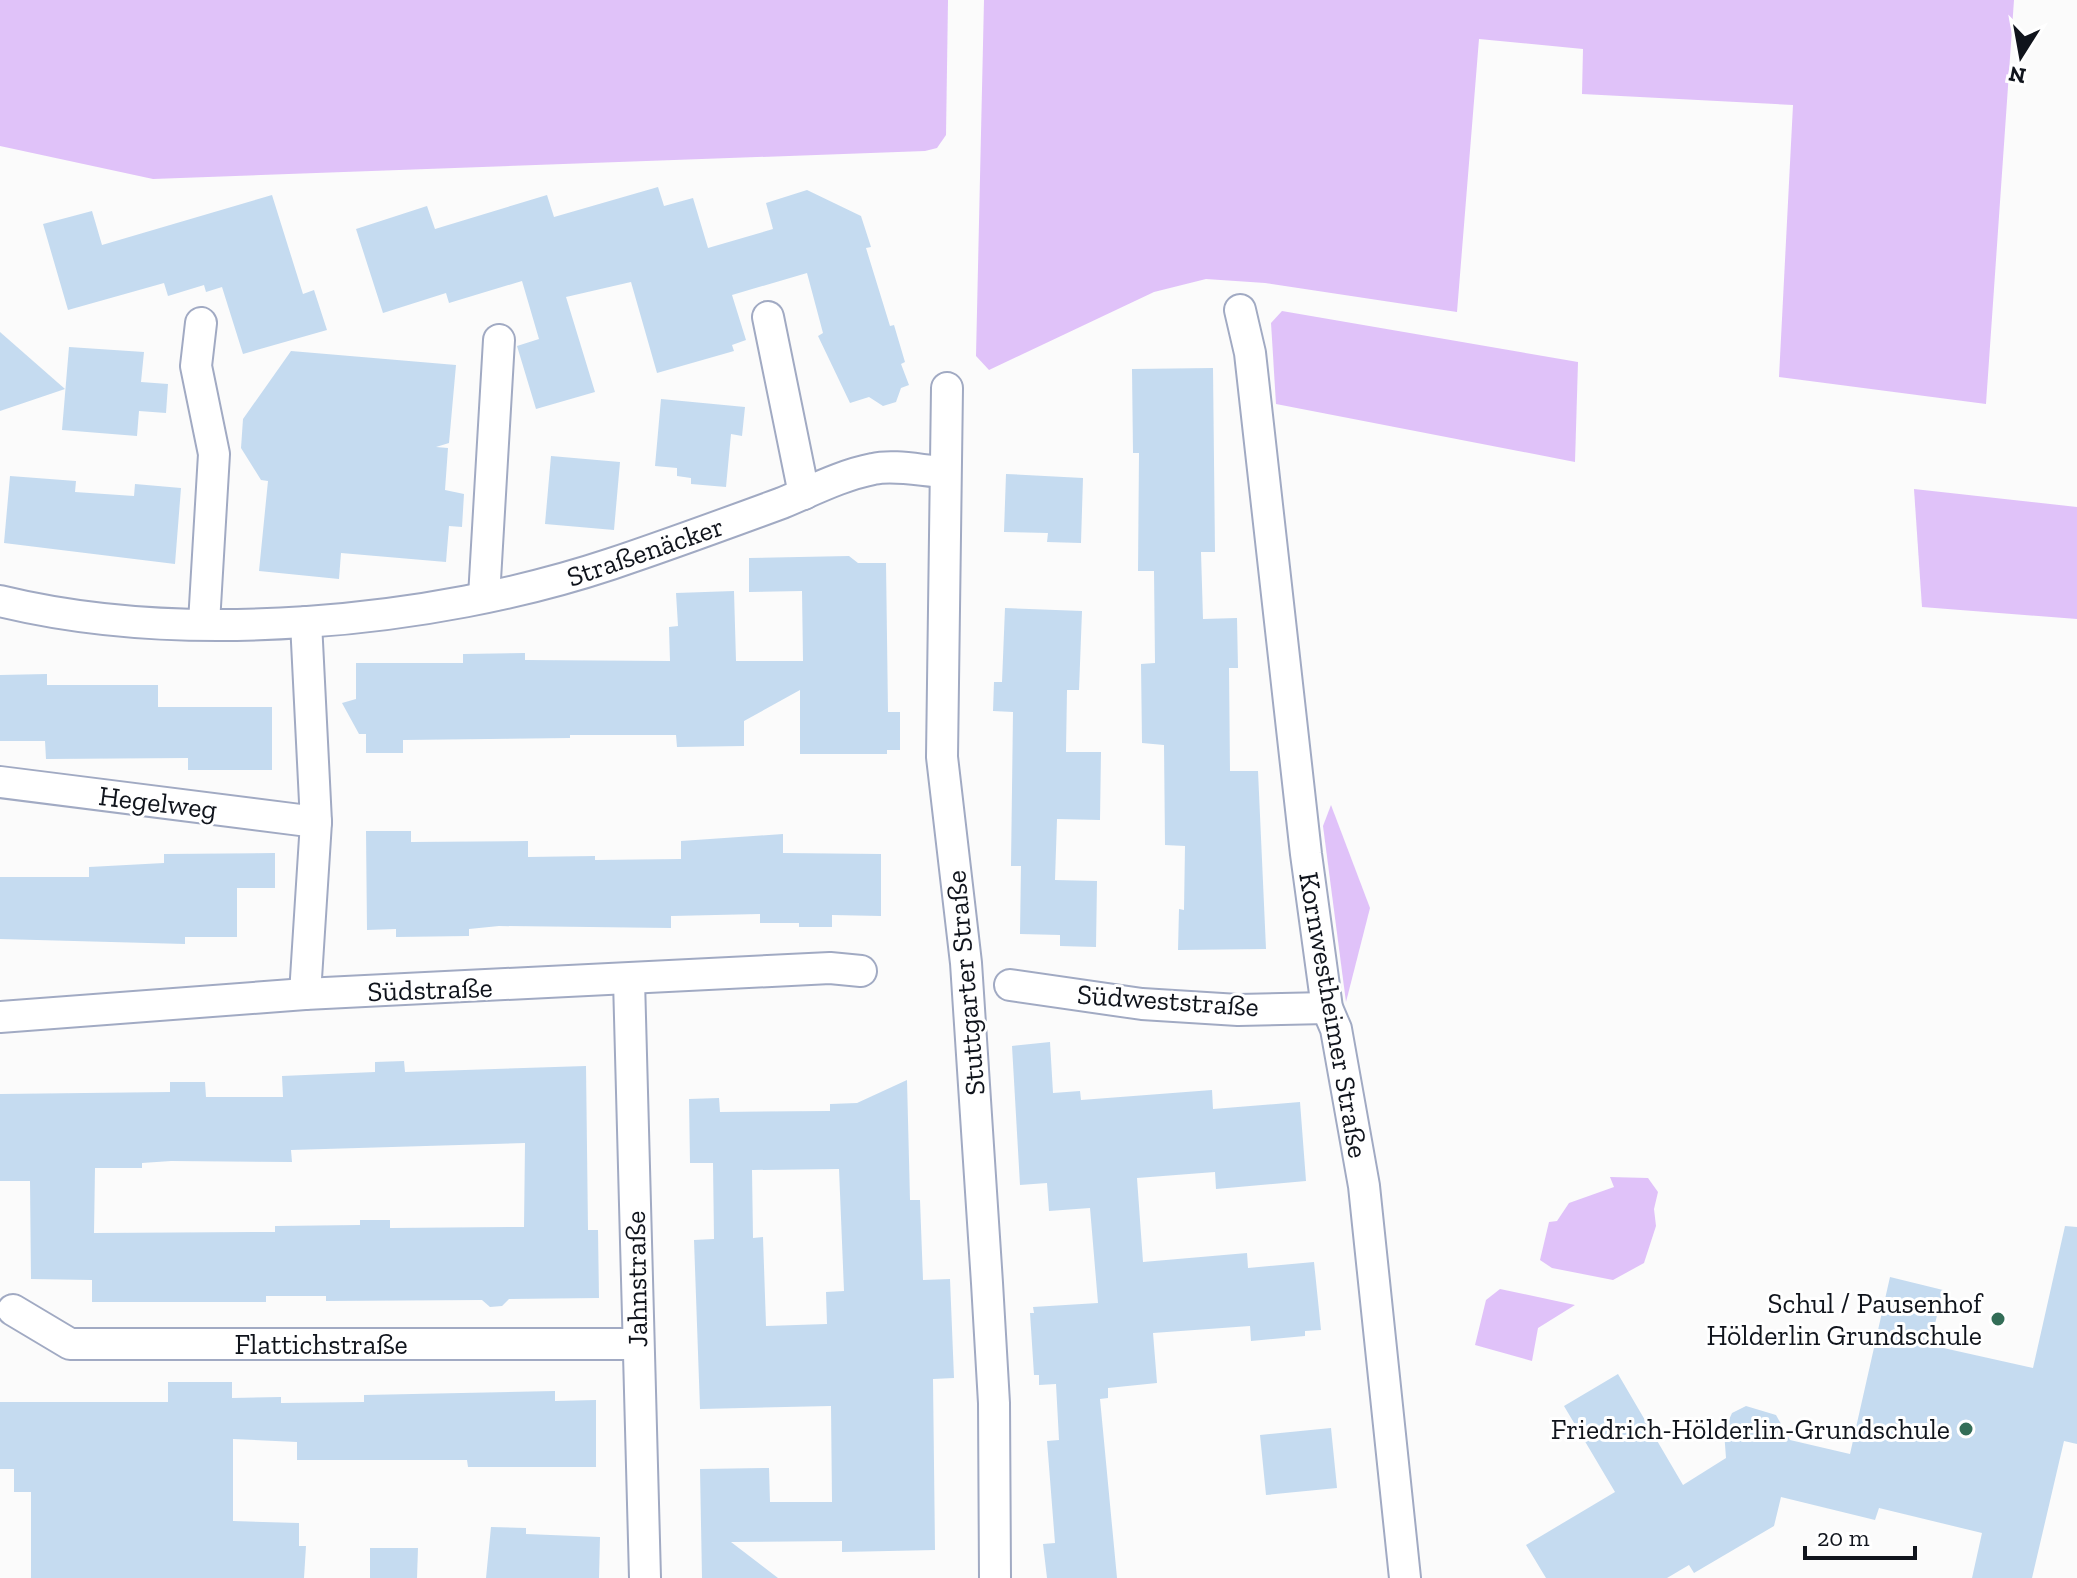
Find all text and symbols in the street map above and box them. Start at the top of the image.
north arrow [1981,16,2061,96]
text: N [2006,60,2028,90]
street label: Straßenäcker [562,509,728,594]
street label: Hegelweg [97,779,219,826]
street label: Stuttgarter Straße [939,869,992,1097]
street label: Kornwestheimer Straße [1292,870,1375,1161]
street label: Südstraße [367,971,493,1008]
street label: Südweststraße [1076,978,1260,1023]
street label: Jahnstraße [619,1210,654,1348]
place label: Schul / Pausenhof Hölderlin Grundschule [1706,1287,1984,1352]
marker: Schul / Pausenhof Hölderlin Grundschule [1989,1310,2007,1328]
street label: Flattichstraße [234,1328,408,1361]
place label: Friedrich-Hölderlin-Grundschule [1551,1413,1950,1446]
marker: Friedrich-Hölderlin-Grundschule [1957,1420,1975,1438]
scale bar [1805,1510,1915,1560]
text: 20 m [1817,1523,1870,1552]

